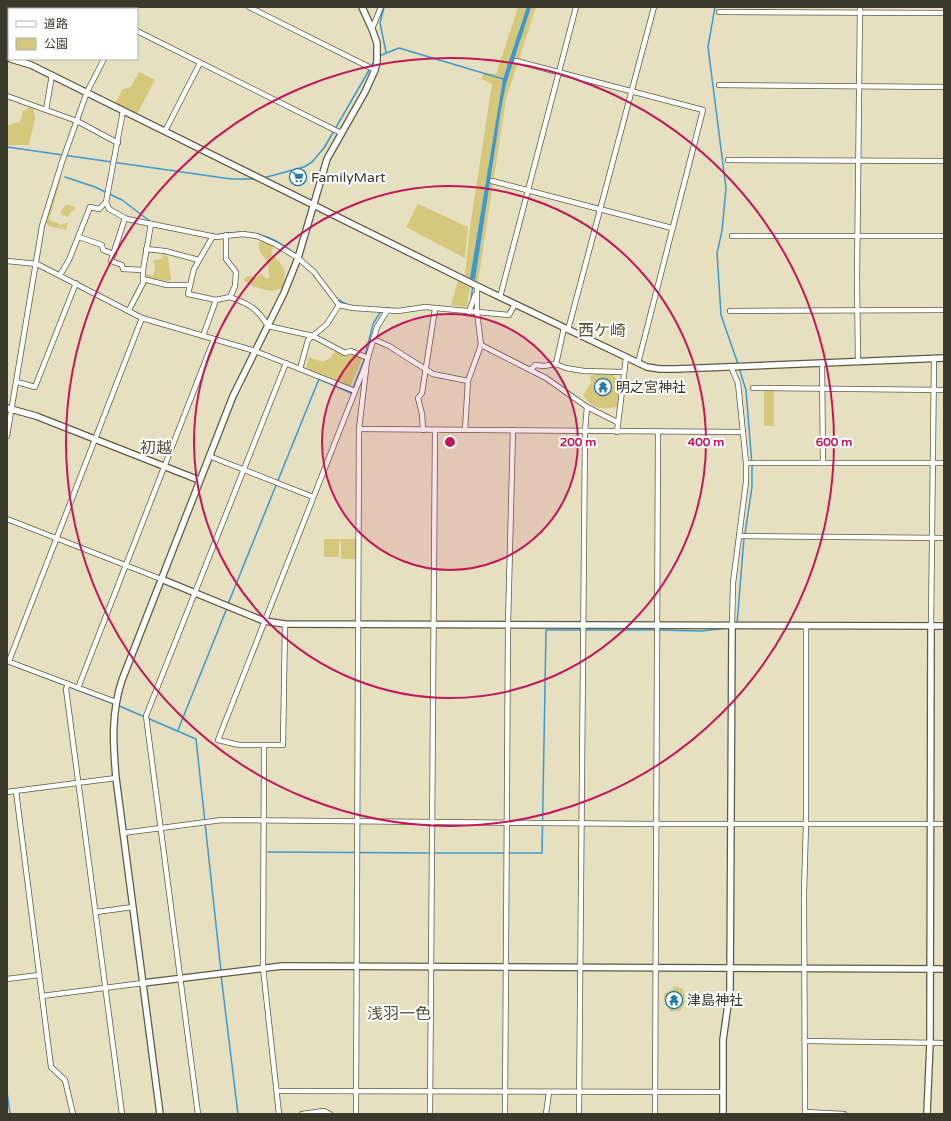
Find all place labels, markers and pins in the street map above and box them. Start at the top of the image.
supermarket icon: FamilyMart [288,167,308,187]
place label: FamilyMart [311,169,386,186]
temple icon: 明之宮神社 [593,377,613,397]
place label: 明之宮神社 [616,379,686,396]
centre of rings [443,435,457,449]
temple icon: 津島神社 [664,990,684,1010]
place label: 津島神社 [687,992,743,1009]

